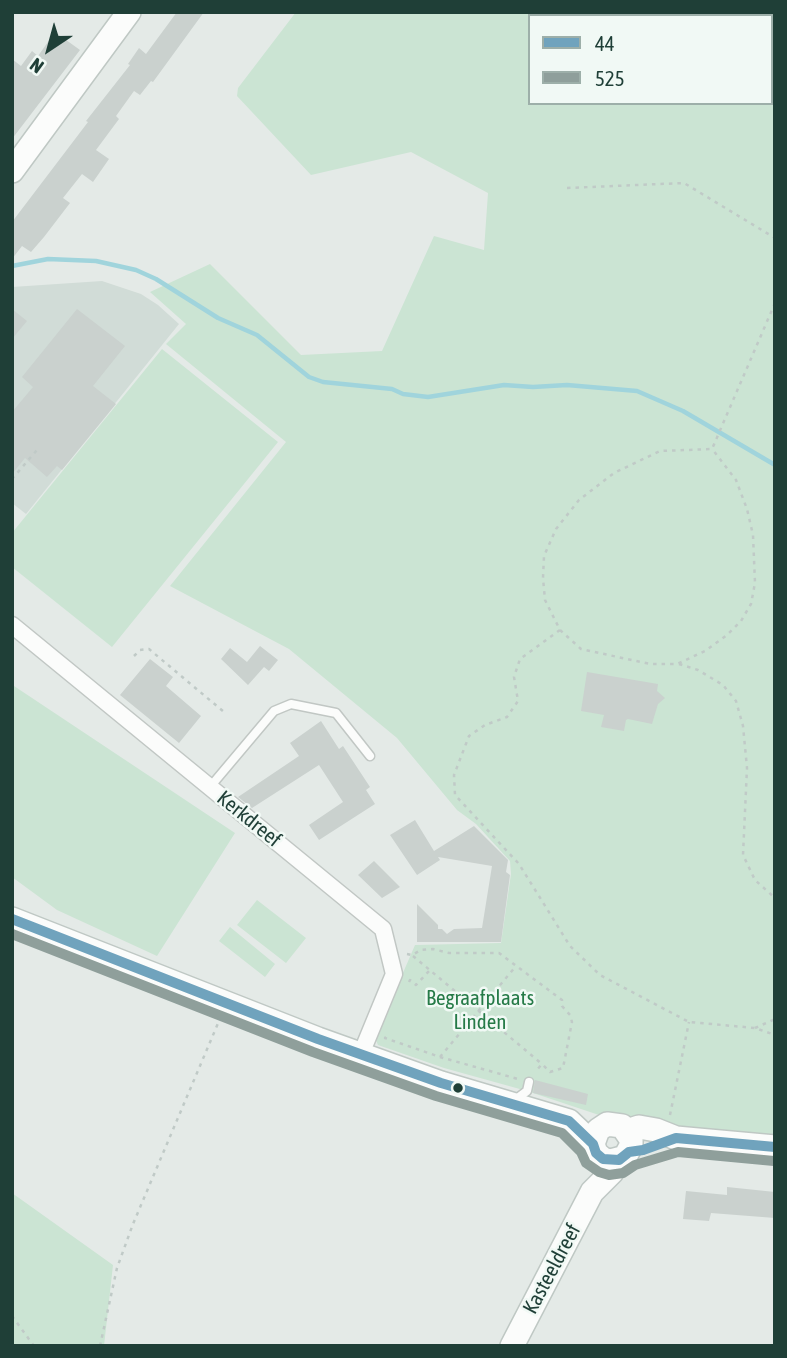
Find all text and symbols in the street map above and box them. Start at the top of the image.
north arrow [14,14,84,84]
legend [528,14,773,105]
text: 44 [595,31,615,55]
text: N [26,54,48,78]
text: 525 [595,66,625,90]
street label: Kerkdreef [212,786,286,852]
park label: Begraafplaats Linden [426,985,534,1035]
unlabelled marker [451,1081,465,1095]
street label: Kasteeldreef [518,1220,586,1318]

